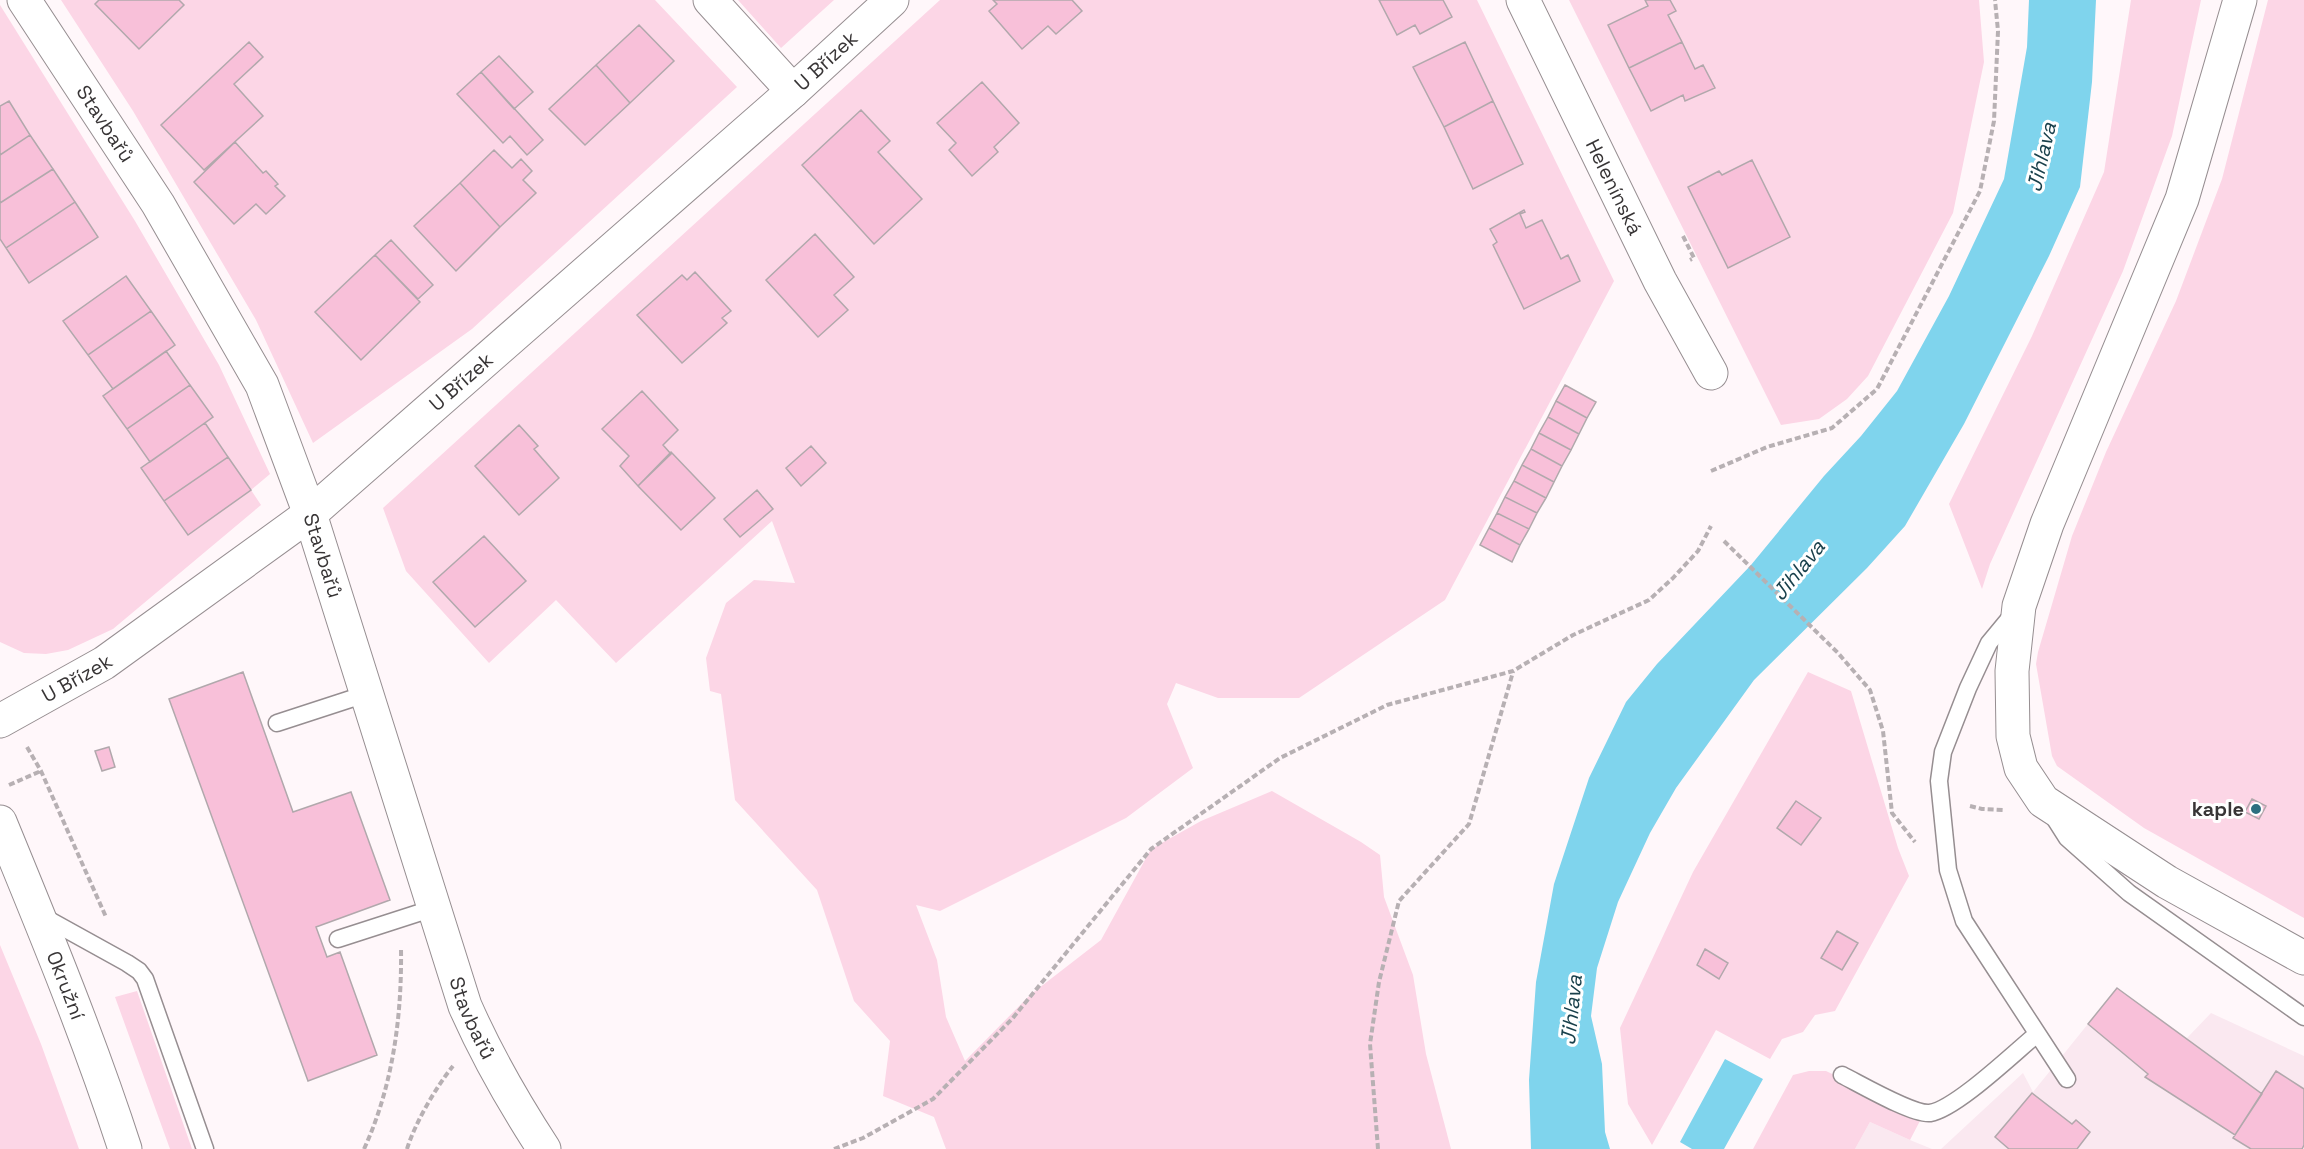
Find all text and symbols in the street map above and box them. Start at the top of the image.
street label: U Břízek [789,25,863,96]
street label: Stavbařů [70,80,140,167]
water label: Jihlava [2020,119,2062,194]
street label: Helenínská [1580,135,1649,239]
street label: U Břízek [424,347,499,417]
street label: Stavbařů [298,510,349,601]
water label: Jihlava [1765,534,1831,606]
street label: U Břízek [37,648,118,708]
place label: kaple [2192,796,2244,822]
marker: kaple [2249,802,2263,816]
street label: Okružní [41,947,91,1023]
street label: Stavbařů [444,973,501,1064]
water label: Jihlava [1554,973,1588,1046]

